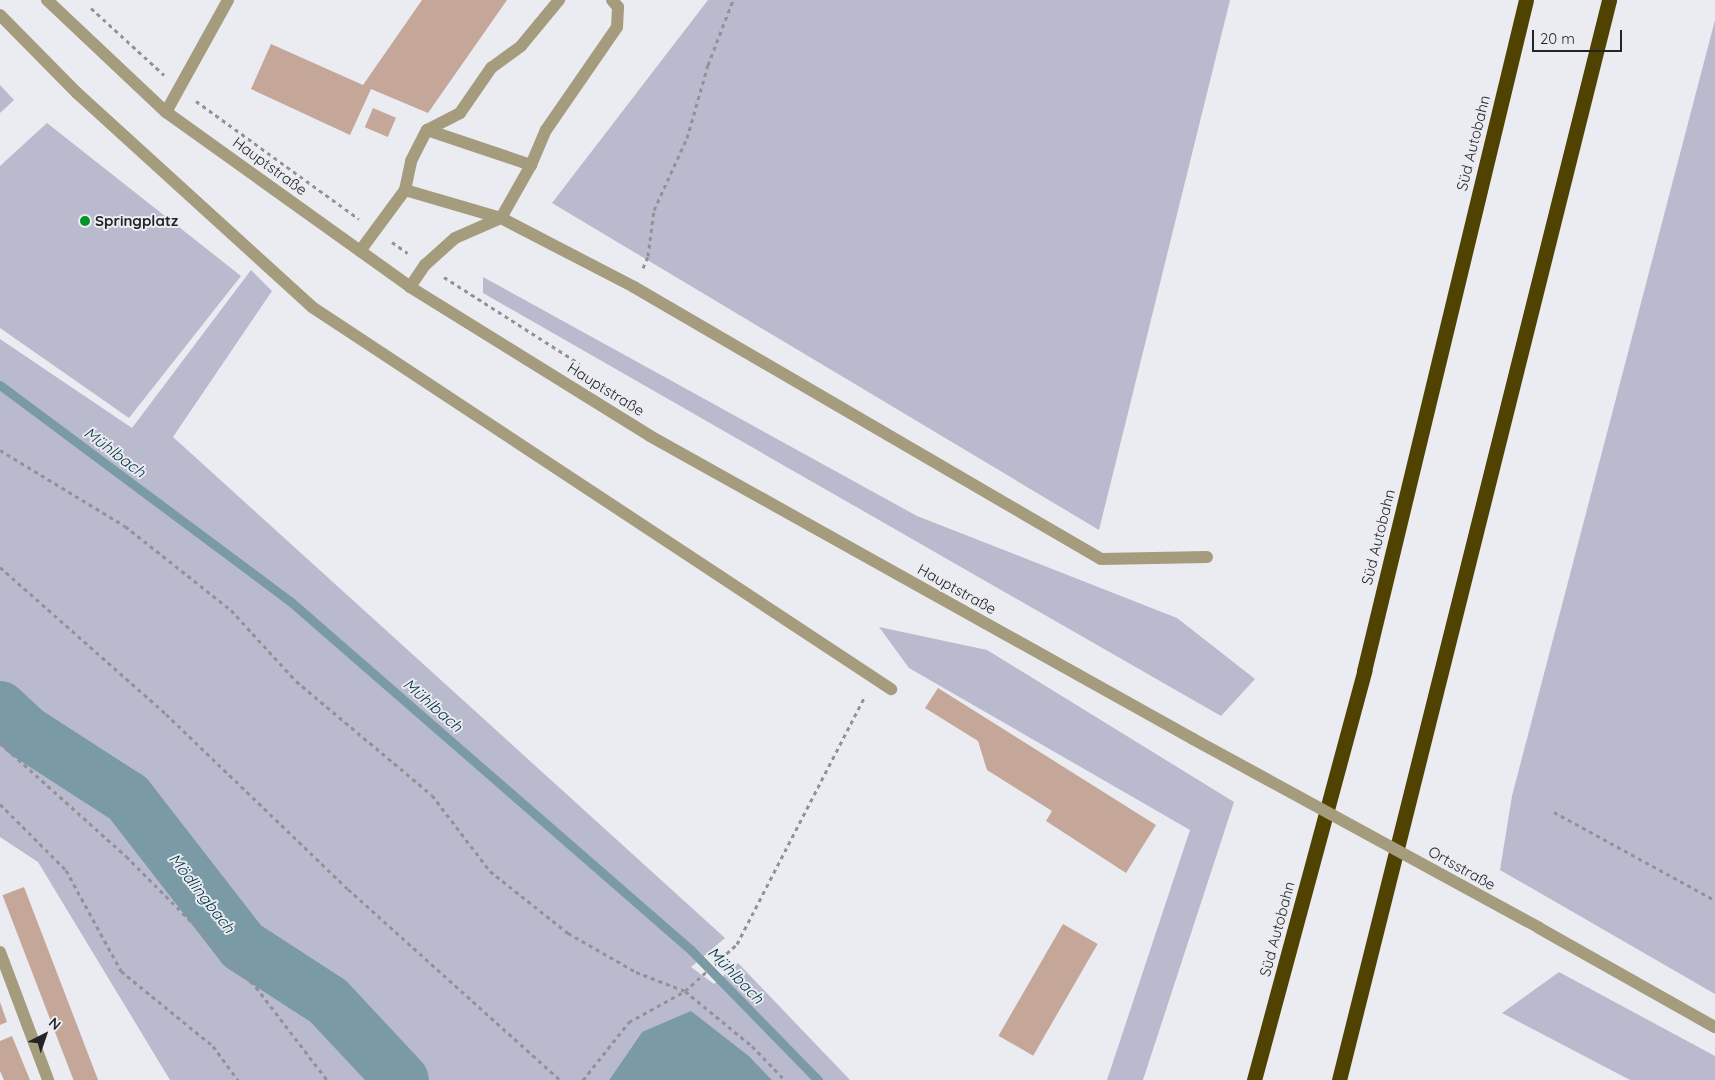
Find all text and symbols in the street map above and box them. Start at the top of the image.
scale bar [1535,20,1625,52]
text: 20 m [1540,29,1575,48]
street label: Süd Autobahn [1452,93,1494,193]
street label: Hauptstraße [229,133,311,199]
place label: Springplatz [95,212,178,230]
marker: Springplatz [79,215,91,227]
street label: Hauptstraße [564,358,648,420]
water label: Mühlbach [81,423,149,481]
street label: Süd Autobahn [1357,487,1399,587]
street label: Hauptstraße [915,560,999,618]
water label: Mühlbach [400,674,466,736]
street label: Ortsstraße [1425,842,1499,894]
water label: Mödlingbach [165,849,239,937]
street label: Süd Autobahn [1256,879,1298,979]
water label: Mühlbach [704,942,768,1008]
north arrow [20,1010,70,1060]
text: N [45,1014,65,1034]

